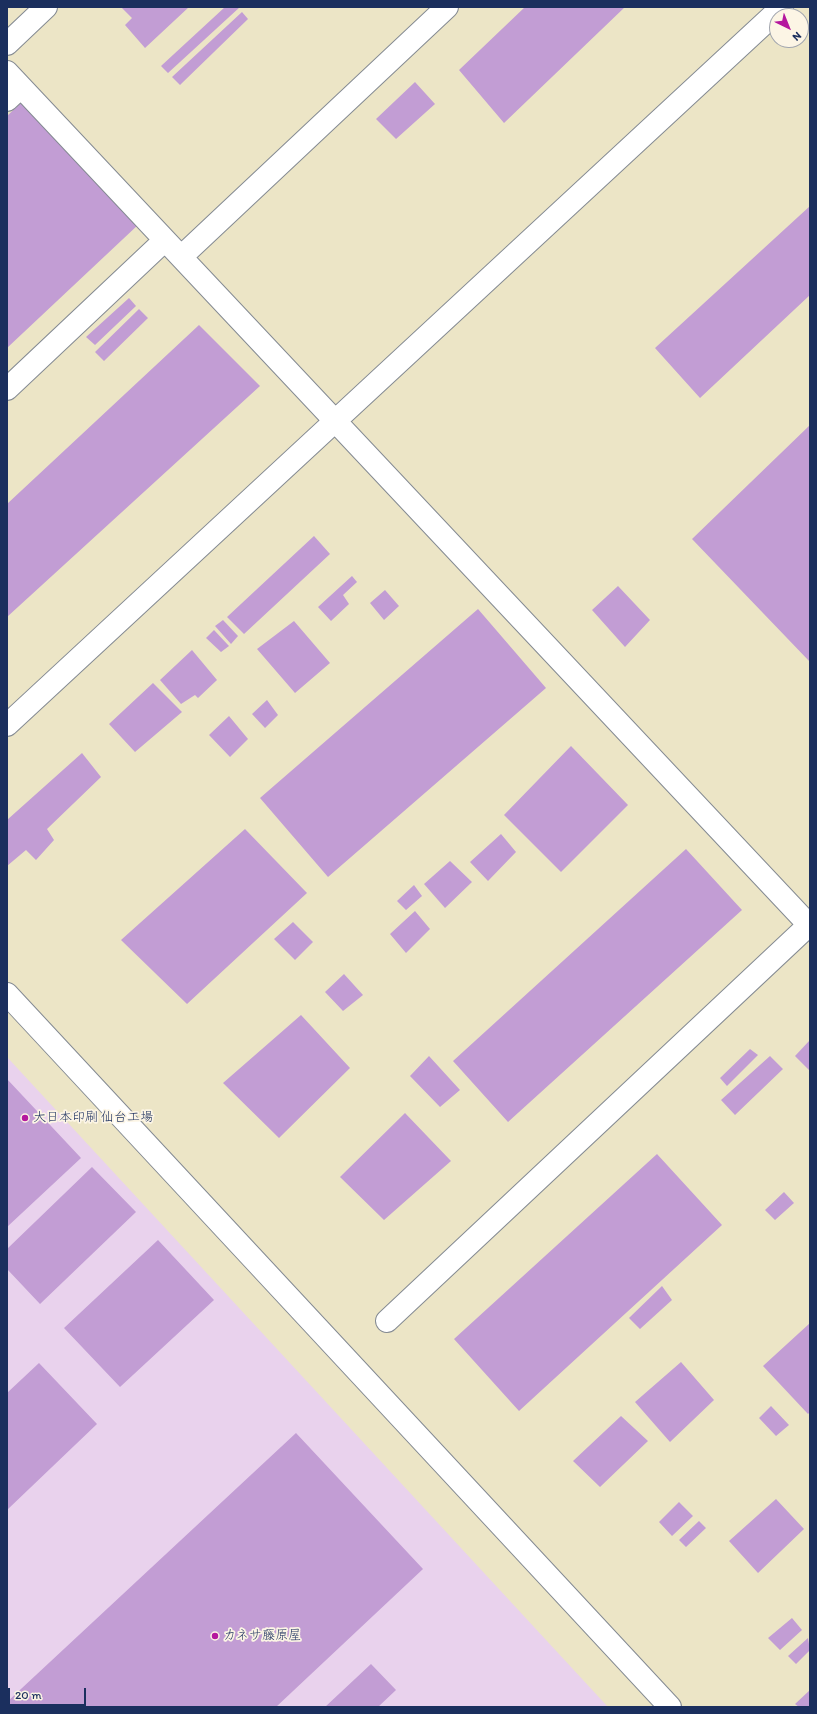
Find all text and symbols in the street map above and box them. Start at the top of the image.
north arrow [769,8,809,48]
text: N [790,29,804,44]
place label: 大日本印刷 仙台工場 [33,1110,153,1126]
marker: 大日本印刷 仙台工場 [20,1113,30,1123]
place label: カネサ藤原屋 [223,1628,301,1644]
marker: カネサ藤原屋 [210,1631,220,1641]
scale bar [10,1680,88,1706]
text: 20 m [15,1688,42,1702]

